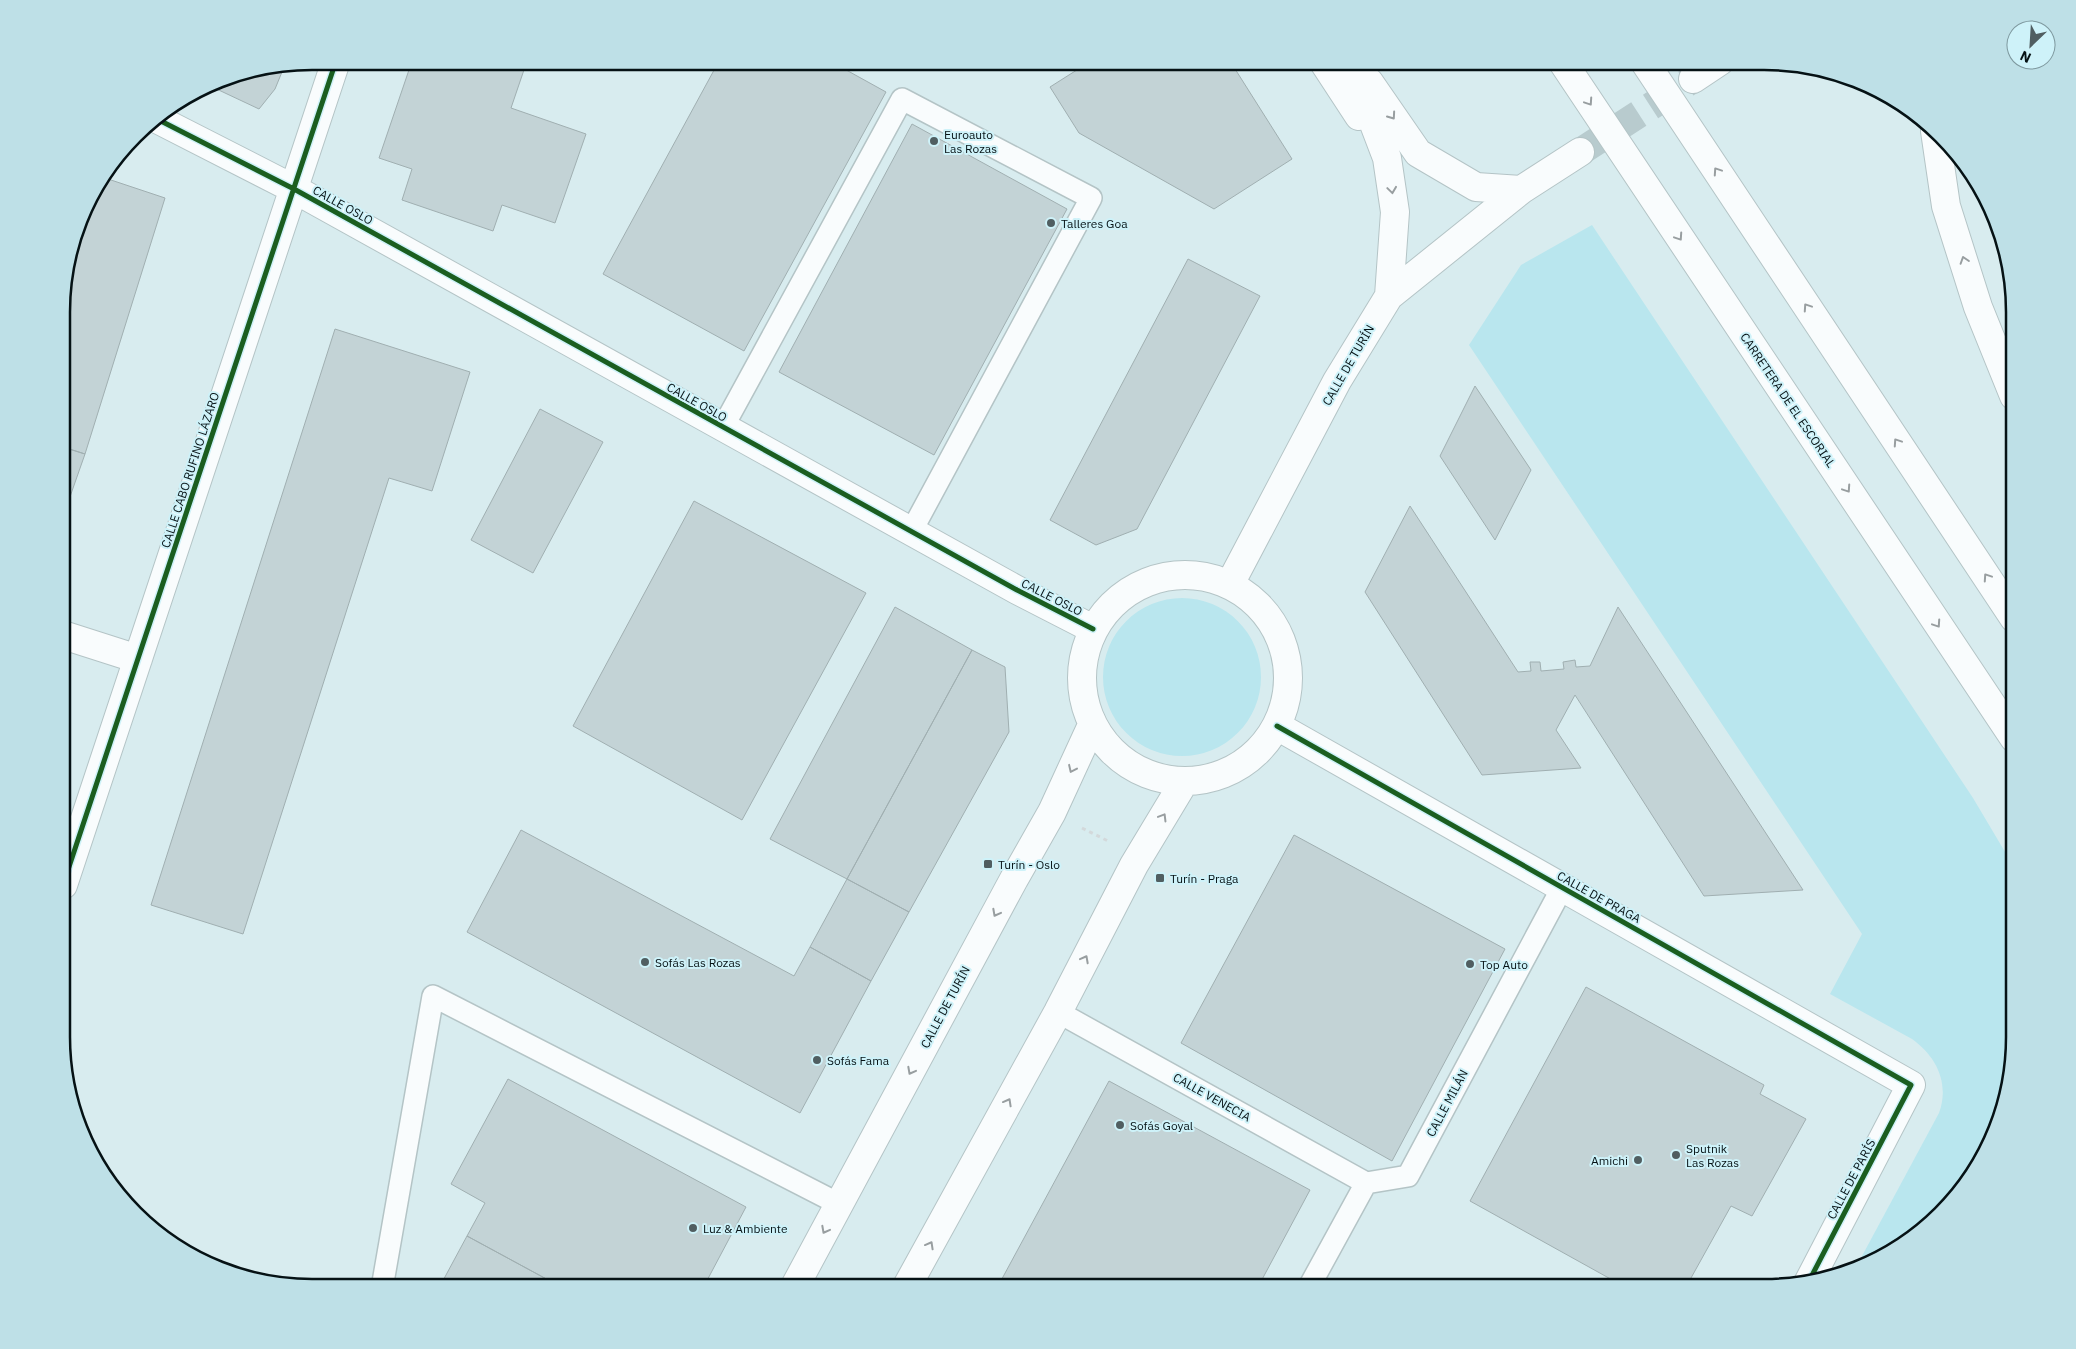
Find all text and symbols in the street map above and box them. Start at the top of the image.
north arrow [2006,20,2056,70]
text: N [2017,46,2034,67]
one-way arrow [1583,96,1592,106]
one-way arrow [1386,110,1395,119]
place label: Euroauto Las Rozas [944,127,997,156]
marker: Euroauto Las Rozas [928,135,940,147]
one-way arrow [1714,168,1723,177]
street label: CALLE OSLO [310,182,376,228]
one-way arrow [1386,187,1397,195]
place label: Talleres Goa [1061,216,1128,231]
marker: Talleres Goa [1045,217,1057,229]
one-way arrow [1673,232,1683,241]
one-way arrow [1959,256,1969,265]
one-way arrow [1804,303,1813,312]
street label: CALLE DE TURÍN [1319,322,1377,408]
street label: CARRETERA DE EL ESCORIAL [1737,330,1839,470]
street label: CALLE OSLO [664,379,730,425]
street label: CALLE CABO RUFINO LÁZARO [158,390,222,550]
one-way arrow [1894,438,1903,447]
one-way arrow [1841,483,1850,492]
one-way arrow [1984,573,1993,583]
street label: CALLE OSLO [1019,575,1085,619]
one-way arrow [1931,619,1941,628]
one-way arrow [1068,764,1078,773]
one-way arrow [1157,813,1167,822]
place label: Turín - Oslo [998,857,1060,872]
marker: Turín - Oslo [982,858,994,870]
street label: CALLE DE PRAGA [1555,868,1644,926]
place label: Turín - Praga [1170,871,1239,886]
marker: Turín - Praga [1154,872,1166,884]
one-way arrow [992,908,1002,917]
place label: Sofás Las Rozas [655,955,741,970]
marker: Sofás Las Rozas [639,956,651,968]
one-way arrow [1079,956,1089,965]
place label: Top Auto [1480,957,1528,972]
marker: Top Auto [1464,958,1476,970]
street label: CALLE DE TURÍN [917,963,973,1051]
place label: Sofás Fama [827,1053,890,1068]
marker: Sofás Fama [811,1054,823,1066]
one-way arrow [907,1066,917,1075]
street label: CALLE MILÁN [1423,1067,1471,1139]
street label: CALLE VENECIA [1170,1069,1254,1125]
one-way arrow [1002,1099,1012,1108]
place label: Sofás Goyal [1130,1118,1193,1133]
marker: Sofás Goyal [1114,1119,1126,1131]
street label: CALLE DE PARÍS [1824,1136,1878,1222]
place label: Sputnik Las Rozas [1686,1141,1739,1170]
marker: Sputnik Las Rozas [1670,1149,1682,1161]
place label: Amichi [1591,1153,1628,1168]
marker: Amichi [1632,1154,1644,1166]
place label: Luz & Ambiente [703,1221,788,1236]
marker: Luz & Ambiente [687,1222,699,1234]
one-way arrow [821,1224,831,1233]
one-way arrow [924,1241,934,1250]

